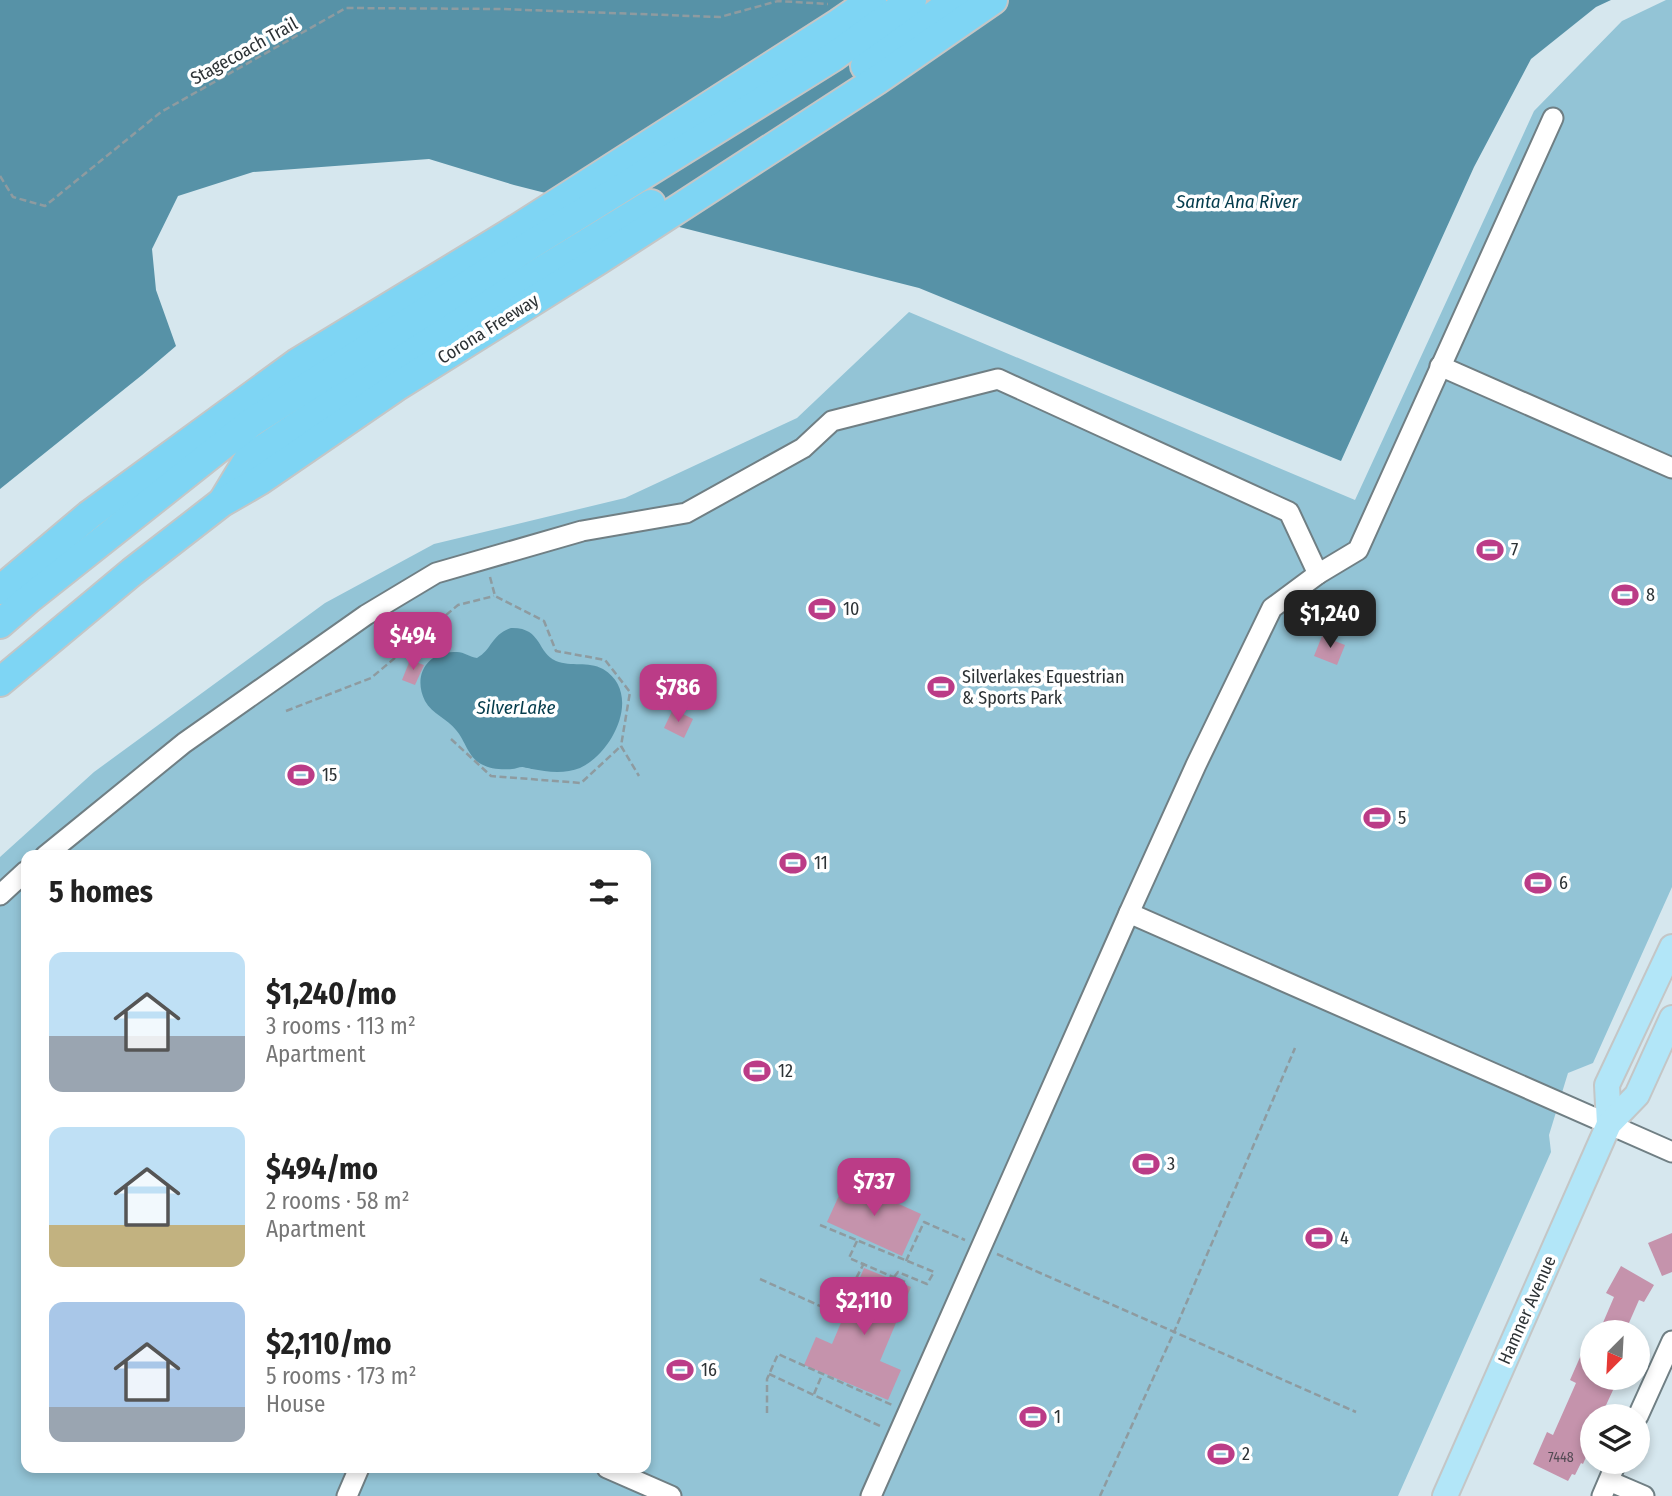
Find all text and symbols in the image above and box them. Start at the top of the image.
street label: Stagecoach Trail [187,12,302,89]
water label: Santa Ana River [1175,190,1300,213]
street label: Corona Freeway [433,289,543,369]
sports icon: 7 [1475,535,1505,565]
place label: 7 [1511,539,1518,561]
sports icon: 8 [1610,580,1640,610]
place label: 8 [1646,584,1655,606]
pin: $1,240 [1273,590,1387,650]
sports icon: 10 [807,594,837,624]
place label: 10 [843,598,859,620]
text: $1,240 [1300,599,1360,627]
pin: $494 [372,612,454,672]
text: $494 [390,621,436,649]
pin: $786 [637,664,719,724]
place label: Silverlakes Equestrian & Sports Park [962,666,1124,709]
sports icon: Silverlakes Equestrian & Sports Park [926,672,956,702]
text: $786 [656,673,700,701]
water label: SilverLake [475,696,556,719]
sports icon: 15 [286,760,316,790]
place label: 15 [322,764,337,786]
sports icon: 5 [1362,803,1392,833]
place label: 5 [1398,807,1406,829]
sports icon: 11 [778,848,808,878]
place label: 11 [814,852,828,874]
sports icon: 6 [1523,868,1553,898]
place label: 6 [1559,872,1568,894]
icon: filters [585,873,623,911]
text: 5 homes [49,874,153,910]
text: $1,240/mo [266,976,396,1012]
icon: home [105,980,189,1064]
text: 3 rooms · 113 m² [266,1012,416,1040]
text: Apartment [266,1040,366,1068]
sports icon: 12 [742,1056,772,1086]
place label: 12 [778,1060,793,1082]
sports icon: 3 [1131,1149,1161,1179]
text: $494/mo [266,1151,378,1187]
place label: 3 [1167,1153,1175,1175]
icon: home [105,1155,189,1239]
pin: $737 [833,1158,915,1218]
text: $737 [853,1167,895,1195]
text: 2 rooms · 58 m² [266,1187,410,1215]
text: Apartment [266,1215,366,1243]
sports icon: 4 [1304,1223,1334,1253]
place label: 4 [1340,1227,1349,1249]
street label: Hamner Avenue [1493,1252,1561,1368]
pin: $2,110 [807,1278,921,1337]
text: $2,110 [836,1286,892,1314]
north arrow [1580,1320,1650,1390]
map controls [1580,1320,1650,1474]
text: $2,110/mo [266,1326,392,1362]
icon: home [105,1330,189,1414]
sports icon: 16 [665,1355,695,1385]
place label: 16 [701,1359,717,1381]
text: 5 rooms · 173 m² [266,1362,417,1390]
text: House [266,1390,325,1418]
sports icon: 1 [1018,1402,1048,1432]
button: layers [1580,1404,1650,1474]
place label: 1 [1054,1406,1061,1428]
sports icon: 2 [1206,1439,1236,1469]
place label: 2 [1242,1443,1250,1465]
house number: 7448 [1548,1449,1574,1466]

